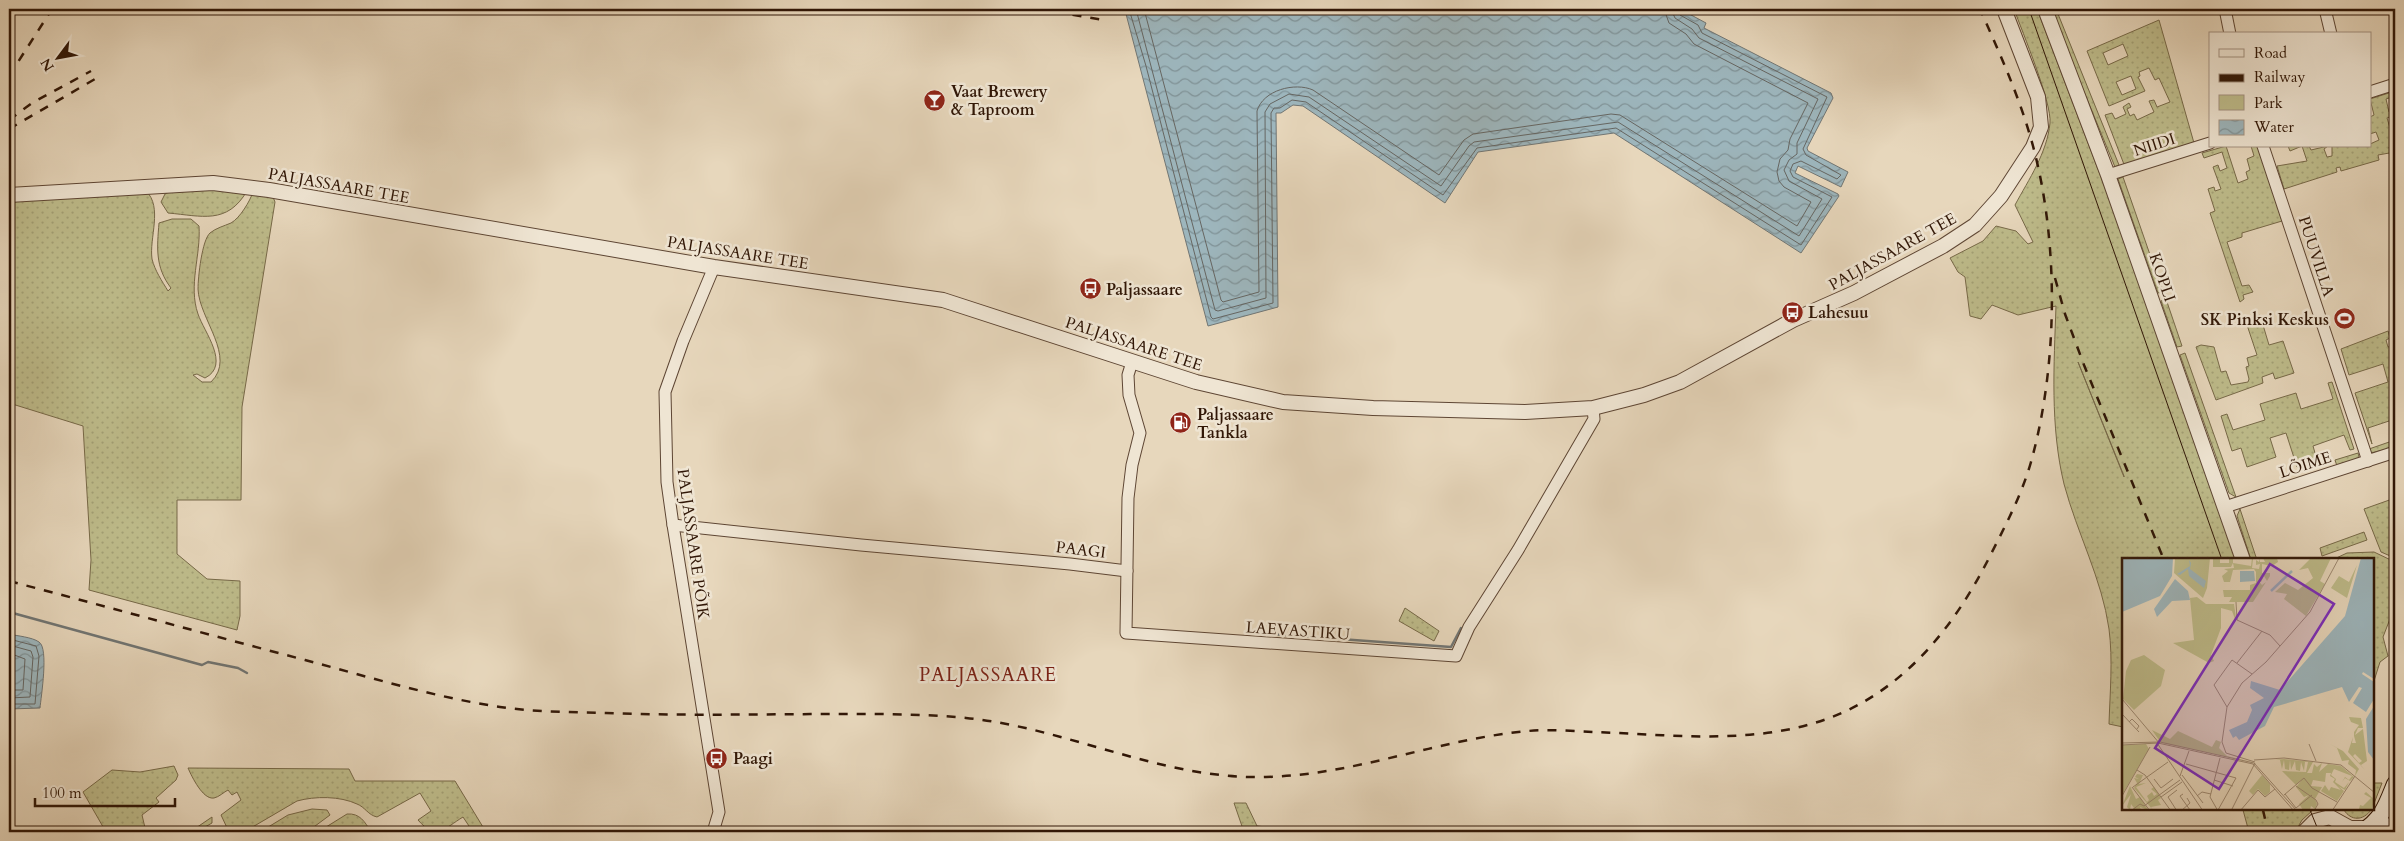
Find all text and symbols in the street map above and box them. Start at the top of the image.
north arrow [32,32,82,82]
legend [2209,32,2372,148]
text: Road [2254,43,2287,63]
text: N [36,54,59,75]
text: Railway [2254,67,2305,87]
place label: Vaat Brewery & Taproom [951,81,1048,121]
bar icon: Vaat Brewery & Taproom [923,88,947,112]
text: Park [2254,93,2283,113]
text: Water [2253,117,2295,137]
street label: NIIDI [2130,128,2178,162]
street label: PALJASSAARE TEE [267,163,411,209]
street label: PALJASSAARE TEE [1825,208,1960,296]
street label: PUUVILLA [2293,213,2340,300]
street label: PALJASSAARE TEE [666,231,810,275]
street label: KOPLI [2143,250,2181,305]
bus stop icon: Paljassaare [1078,277,1102,301]
place label: Paljassaare [1106,279,1183,301]
bus stop icon: Lahesuu [1780,300,1804,324]
place label: Lahesuu [1808,302,1869,324]
sports icon: SK Pinksi Keskus [2333,307,2357,331]
place label: SK Pinksi Keskus [2201,309,2329,331]
street label: PALJASSAARE TEE [1062,311,1205,377]
place label: Paljassaare Tankla [1197,404,1274,444]
fuel station icon: Paljassaare Tankla [1169,411,1193,435]
street label: LÕIME [2276,446,2334,484]
street label: PALJASSAARE PÕIK [672,467,714,621]
street label: PAAGI [1055,536,1107,564]
inset map [2122,558,2374,811]
street label: LAEVASTIKU [1245,616,1351,646]
district label: PALJASSAARE [919,662,1057,688]
bus stop icon: Paagi [705,746,729,770]
place label: Paagi [733,748,773,770]
scale bar [35,776,175,808]
text: 100 m [42,783,82,803]

